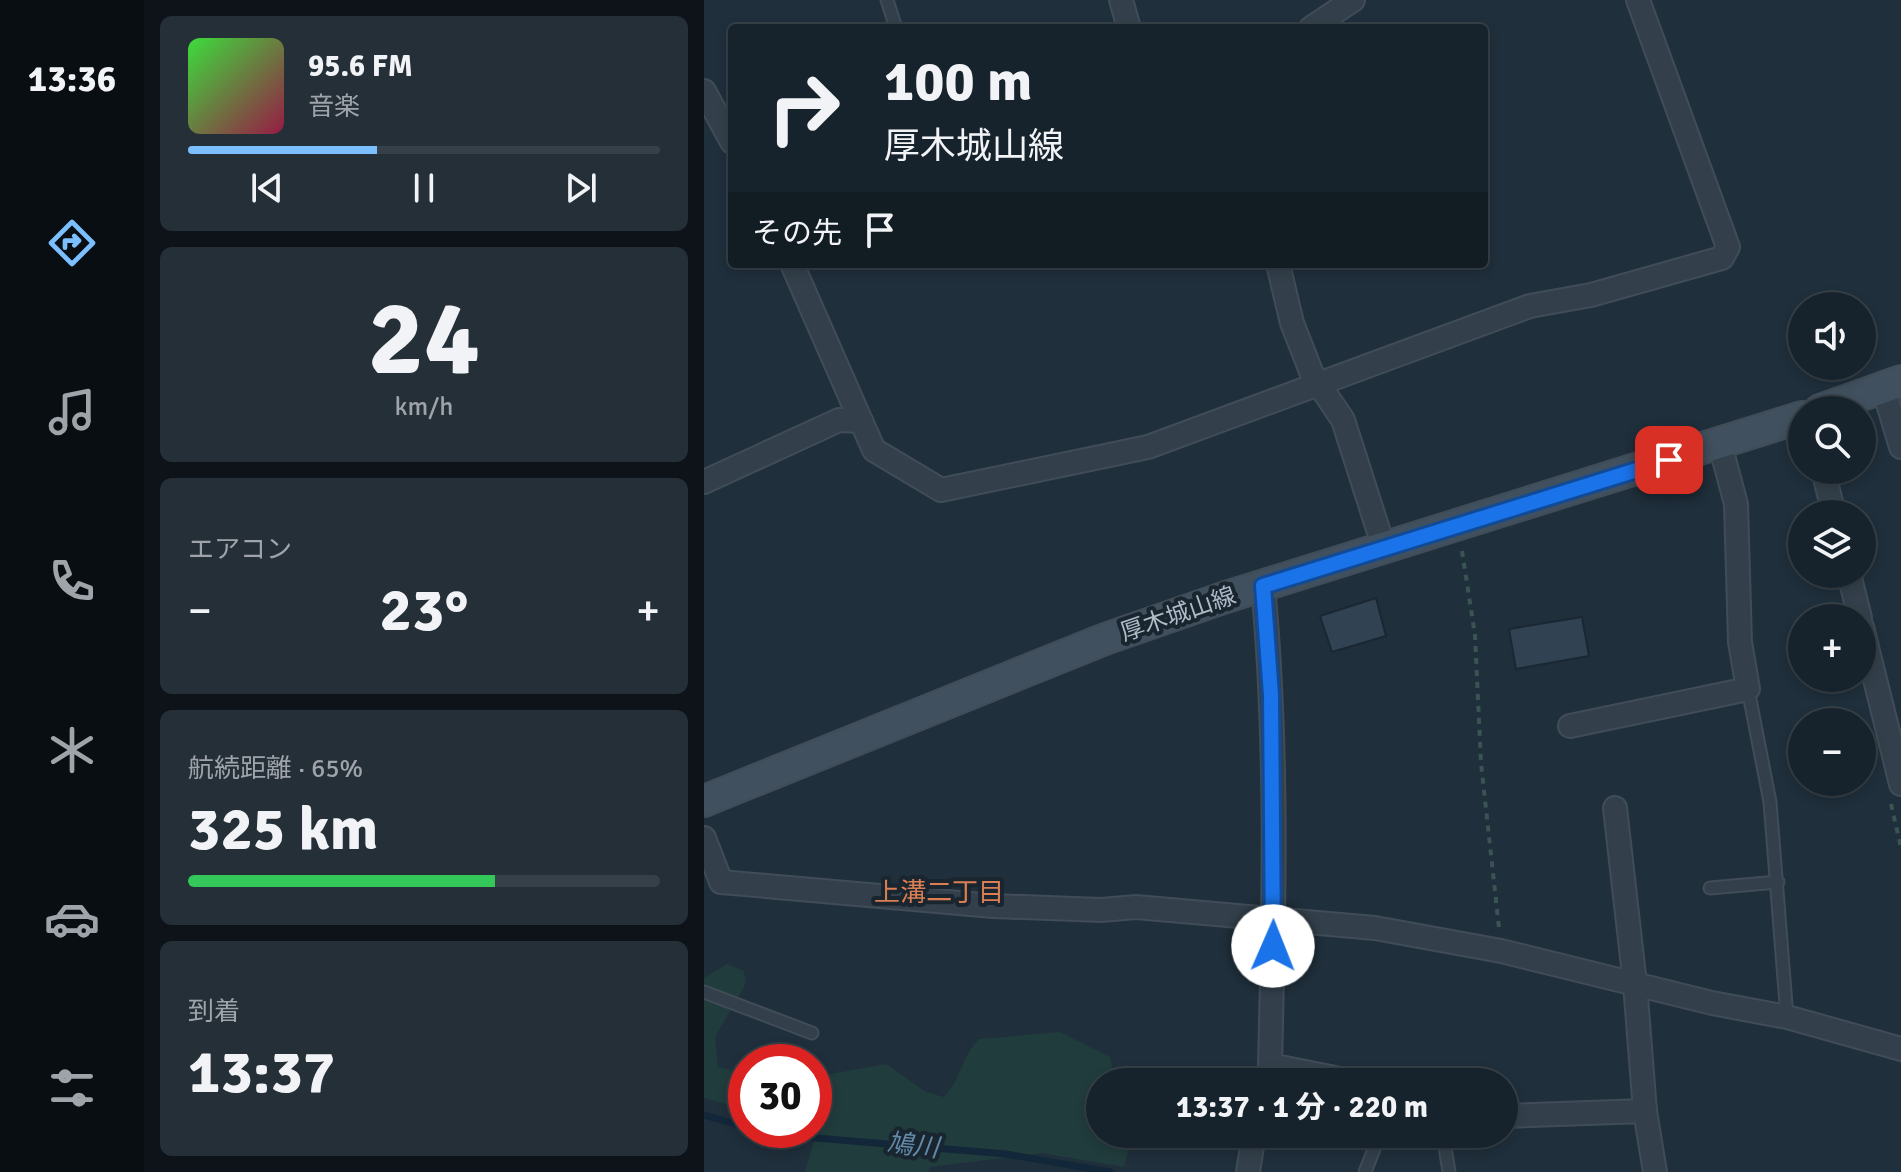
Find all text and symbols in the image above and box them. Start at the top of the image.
text: 100 m [884,47,1032,116]
text: 95.6 FM [308,48,413,85]
icon: right [752,56,856,160]
text: 13:36 [28,57,116,102]
text: 音楽 [308,91,360,123]
text: 厚木城山線 [884,124,1064,169]
icon: previous [245,166,289,210]
icon: pause [402,166,446,210]
icon: next [559,166,603,210]
icon: arrive [858,208,902,252]
icon: directions [44,215,100,271]
text: その先 [752,215,842,252]
text: 24 [368,275,480,403]
map controls [1788,292,1876,796]
button: sound [1788,292,1876,380]
icon: music [44,384,100,440]
text: km/h [395,391,453,423]
button: search [1788,396,1876,484]
pin [1635,426,1703,494]
icon: arrive [1647,438,1691,482]
button: layers [1788,500,1876,588]
text: エアコン [188,534,292,566]
icon: phone [44,553,100,609]
text: 23° [380,574,468,648]
street label: 厚木城山線 [1116,580,1240,648]
text: − [188,584,212,638]
text: + [636,584,660,638]
button: + [1788,604,1876,692]
button: − [1788,708,1876,796]
icon: climate [44,722,100,778]
text: 航続距離 · 65% [188,753,363,785]
text: 325 km [188,793,378,867]
district label: 上溝二丁目 [874,877,1004,909]
icon: car [44,891,100,947]
position arrow [1231,904,1315,988]
text: 到着 [188,996,240,1028]
text: 13:37 [188,1036,335,1110]
speed limit sign: 30 [728,1044,832,1148]
icon: filters [44,1060,100,1116]
text: 13:37 · 1 分 · 220 m [1176,1089,1428,1126]
water label: 鳩川 [885,1127,943,1165]

